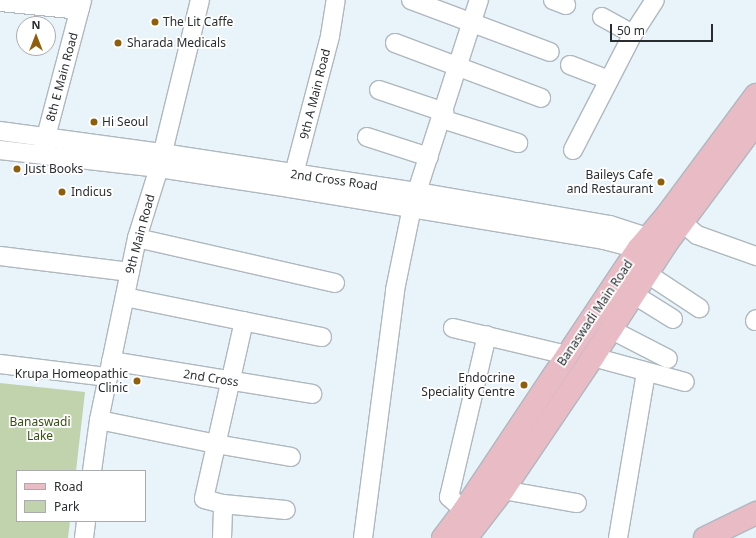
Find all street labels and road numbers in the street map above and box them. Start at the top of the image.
street label: 8th E Main Road [43,31,81,123]
street label: 9th A Main Road [297,47,333,141]
street label: 2nd Cross Road [290,167,378,193]
street label: 9th Main Road [122,193,158,275]
street label: Banaswadi Main Road [554,257,636,369]
street label: 2nd Cross [182,367,240,389]

